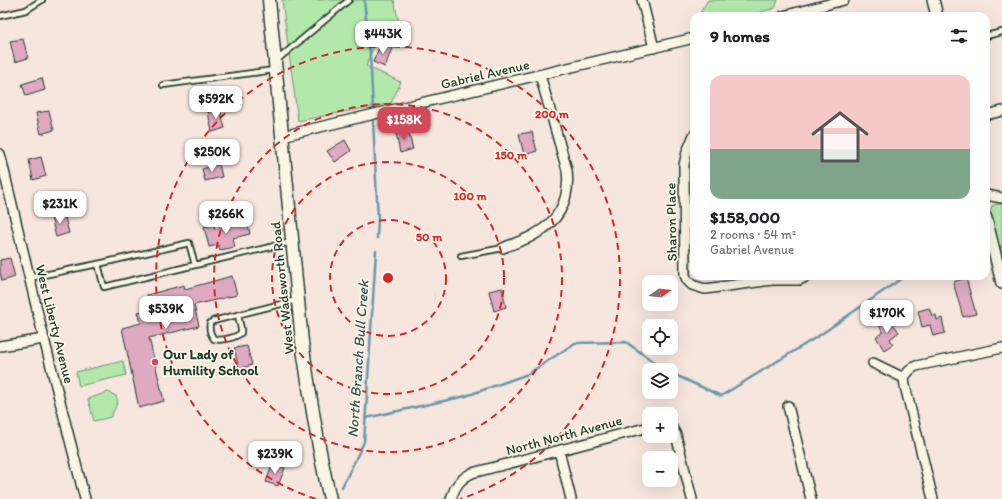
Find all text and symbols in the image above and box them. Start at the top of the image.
pin: $443K [355,21,411,55]
icon: filters [948,25,970,47]
text: $443K [364,26,402,41]
text: 9 homes [710,26,770,46]
street label: Gabriel Avenue [439,56,531,93]
pin: $592K [188,86,244,120]
text: $592K [198,91,234,106]
icon: home [804,101,876,173]
pin: $158K [376,107,432,141]
text: 200 m [535,107,570,121]
text: $158K [387,112,421,127]
pin: $250K [184,139,240,173]
text: $250K [194,144,230,159]
text: 150 m [495,148,528,162]
street label: Sharon Place [662,182,681,261]
text: 100 m [453,189,487,203]
pin: $231K [32,191,88,225]
text: $231K [43,196,77,211]
pin: $266K [198,201,254,235]
text: $266K [208,206,244,221]
text: $158,000 [710,207,780,227]
street label: West Wadsworth Road [267,220,298,355]
text: 2 rooms · 54 m² [710,227,796,242]
text: 50 m [416,230,443,244]
text: Gabriel Avenue [710,242,794,257]
street label: West Liberty Avenue [32,263,78,386]
centre of rings [381,271,395,285]
north arrow [642,275,678,311]
map controls [642,275,678,487]
water label: North Branch Bull Creek [344,278,373,438]
pin: $539K [138,296,194,330]
pin: $170K [859,300,915,334]
text: $539K [148,301,184,316]
text: $170K [869,305,905,320]
button: locate [642,319,678,355]
place label: Our Lady of Humility School [163,346,259,379]
marker: Our Lady of Humility School [150,357,160,367]
button: layers [642,363,678,399]
button: + [642,407,678,443]
street label: North North Avenue [504,412,624,459]
pin: $239K [247,441,303,475]
text: $239K [257,446,293,461]
button: − [642,451,678,487]

